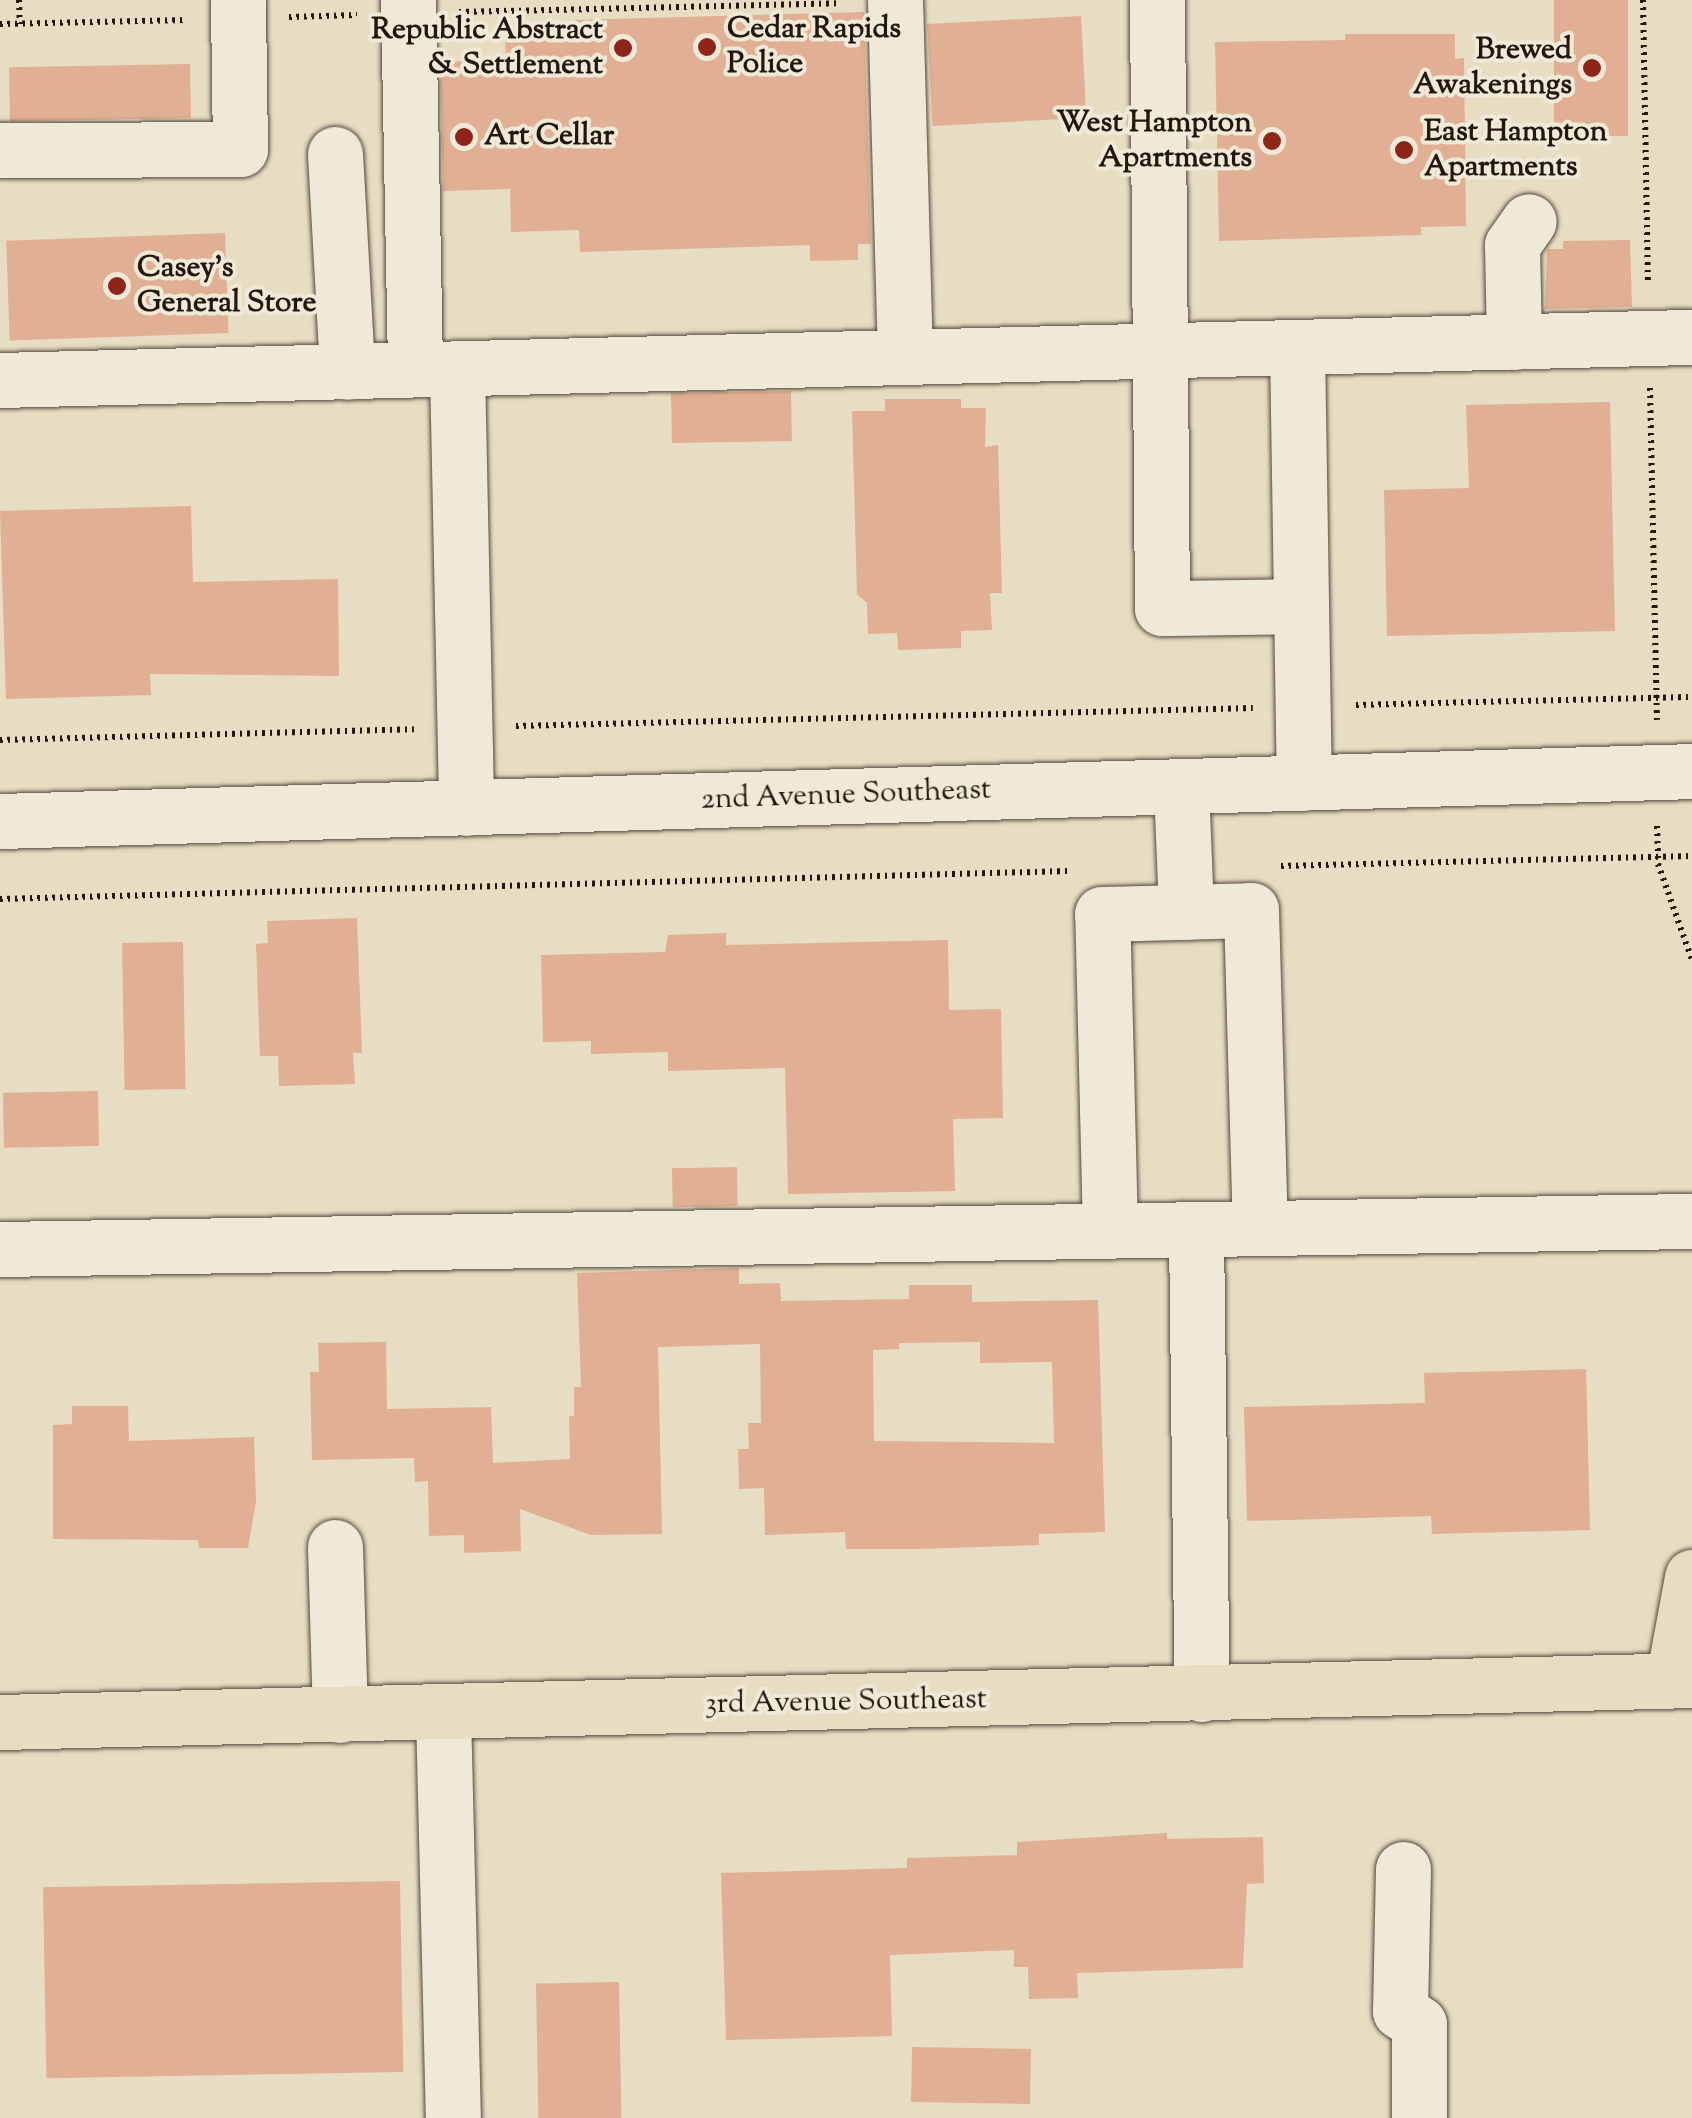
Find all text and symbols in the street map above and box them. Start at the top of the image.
place label: Cedar Rapids Police [727,12,901,82]
place label: Republic Abstract & Settlement [371,13,603,84]
place label: Brewed Awakenings [1413,33,1572,104]
marker: Cedar Rapids Police [696,36,718,58]
marker: Republic Abstract & Settlement [612,37,634,59]
marker: Brewed Awakenings [1581,57,1603,79]
place label: West Hampton Apartments [1056,106,1252,176]
place label: East Hampton Apartments [1424,115,1607,186]
place label: Art Cellar [484,119,614,155]
marker: Art Cellar [453,126,475,148]
marker: West Hampton Apartments [1261,130,1283,152]
marker: East Hampton Apartments [1393,139,1415,161]
place label: Casey's General Store [137,251,317,322]
marker: Casey's General Store [106,275,128,297]
street label: 2nd Avenue Southeast [700,773,992,819]
street label: 3rd Avenue Southeast [705,1683,987,1723]

